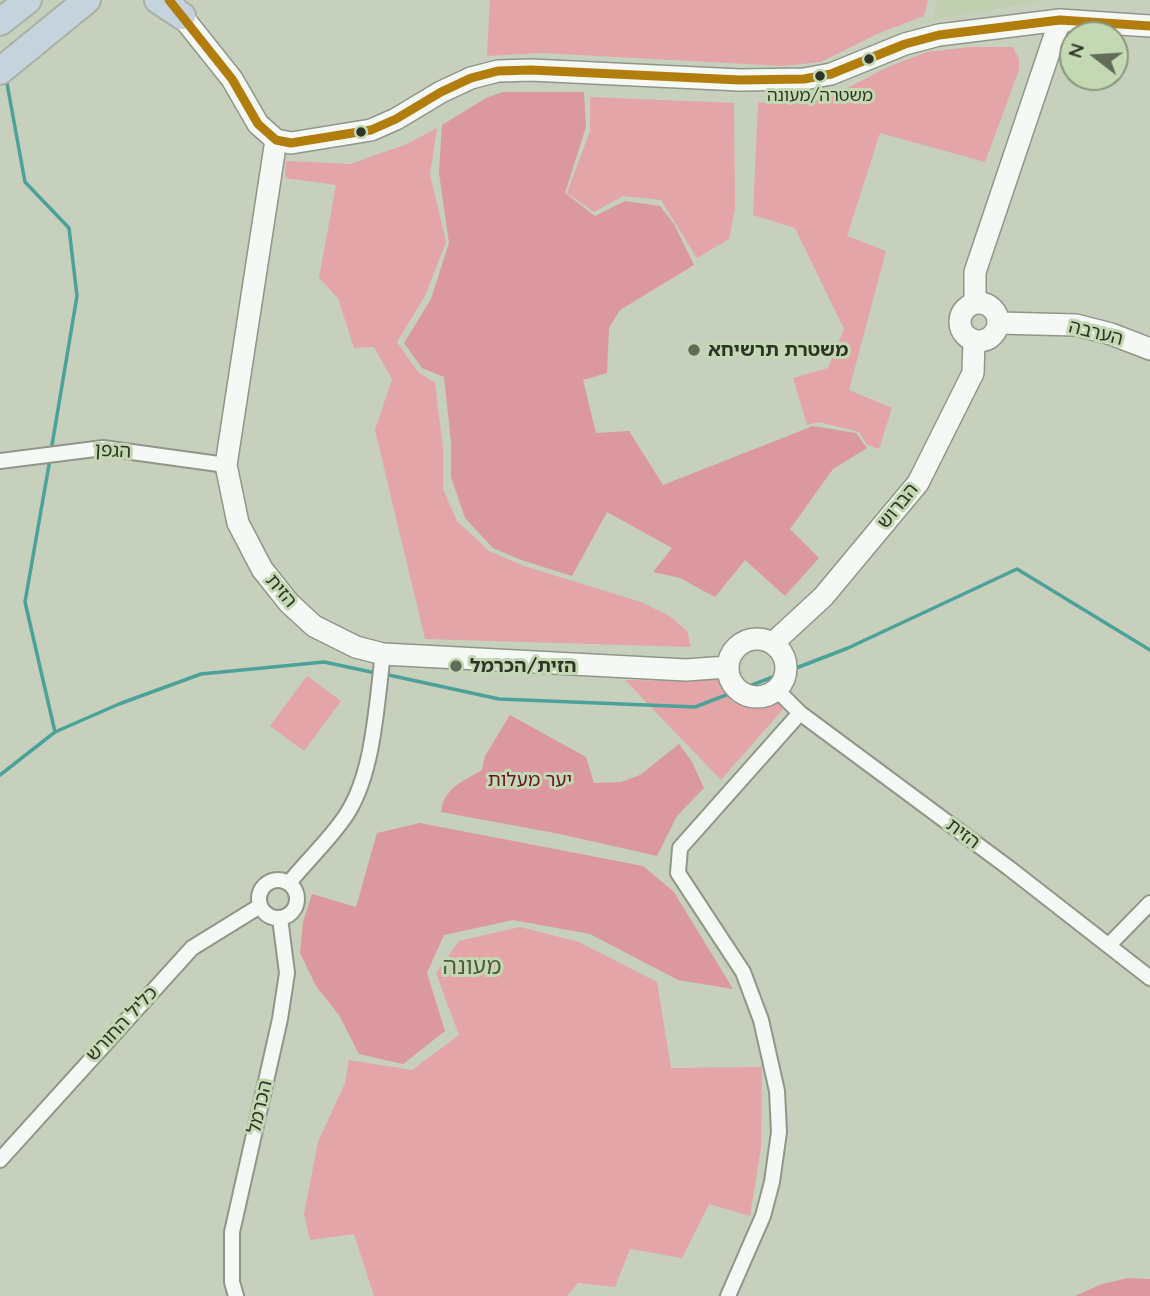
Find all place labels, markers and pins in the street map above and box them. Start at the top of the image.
unlabelled marker [862,52,876,66]
marker: משטרה/מעונה [813,69,827,83]
place label: משטרה/מעונה [767,86,873,106]
unlabelled marker [354,125,368,139]
place label: משטרת תרשיחא [708,339,848,361]
marker: משטרת תרשיחא [686,342,702,358]
place label: הזית/הכרמל [470,655,576,677]
marker: הזית/הכרמל [448,658,464,674]

